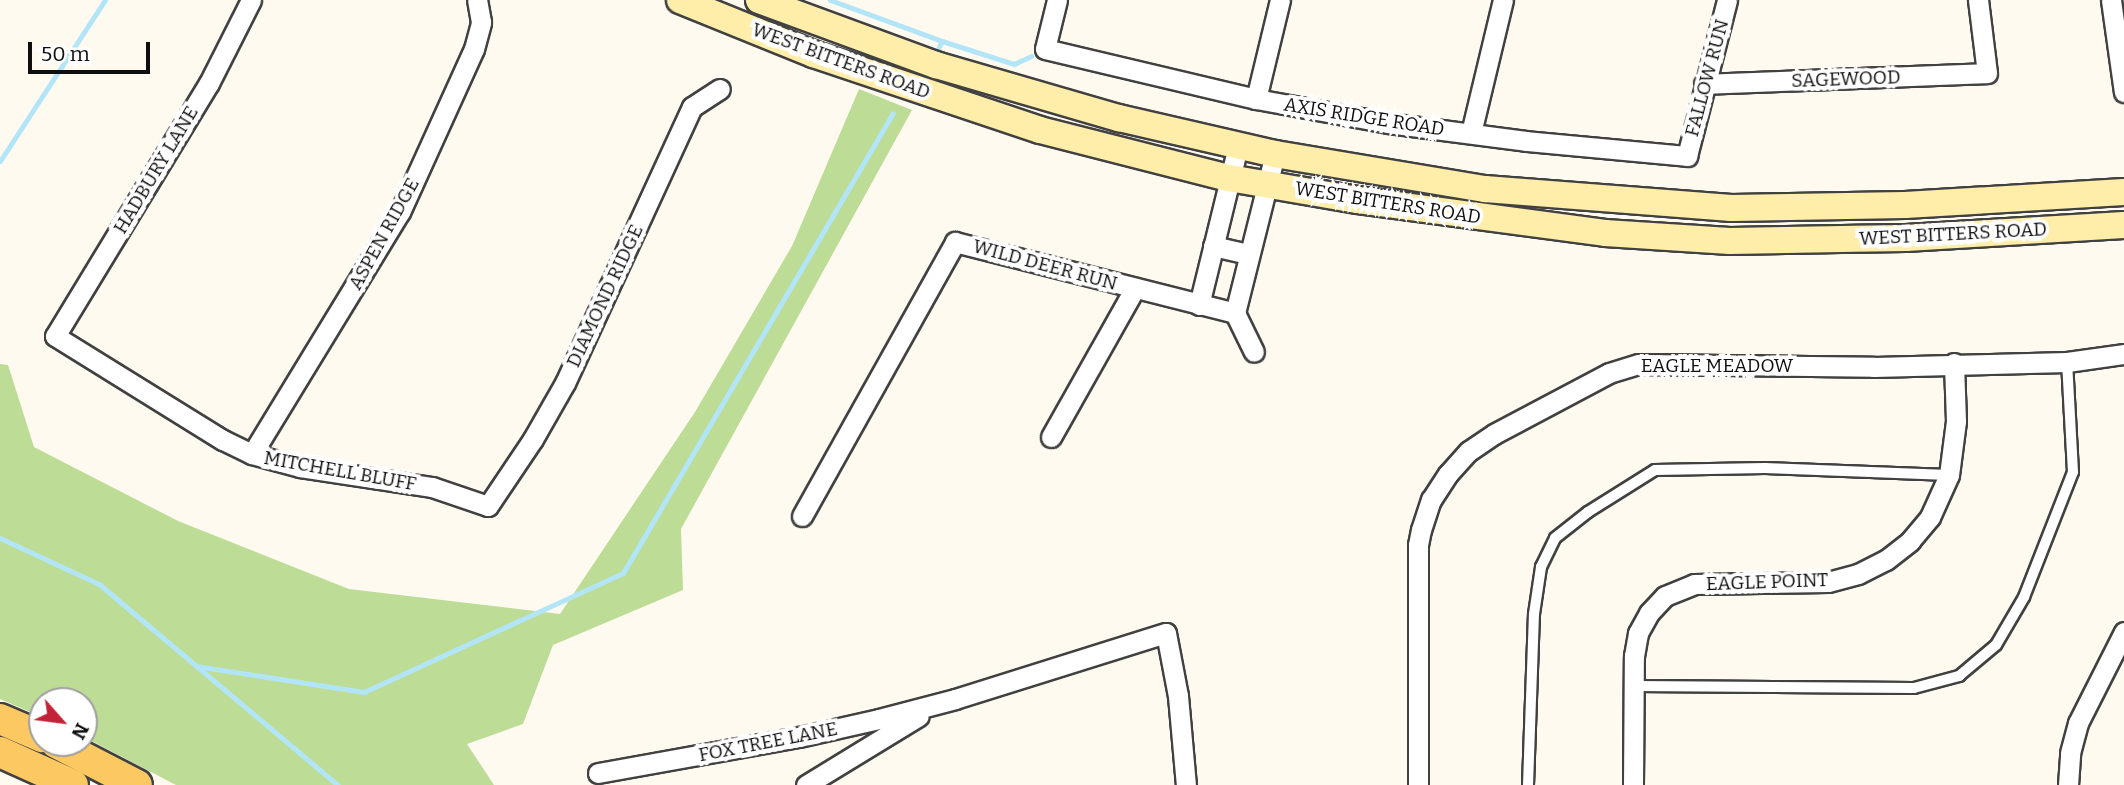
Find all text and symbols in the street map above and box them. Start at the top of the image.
street label: FALLOW RUN [1680,17,1734,139]
street label: WEST BITTERS ROAD [749,18,933,104]
scale bar [32,28,154,72]
text: 50 m [41,41,90,67]
street label: SAGEWOOD [1791,66,1901,92]
street label: AXIS RIDGE ROAD [1282,93,1446,141]
street label: HADBURY LANE [109,102,203,238]
street label: ASPEN RIDGE [344,174,424,294]
street label: WEST BITTERS ROAD [1293,177,1483,229]
street label: WEST BITTERS ROAD [1859,218,2047,250]
street label: DIAMOND RIDGE [562,221,648,371]
street label: WILD DEER RUN [970,235,1120,295]
street label: EAGLE MEADOW [1641,355,1793,377]
street label: MITCHELL BLUFF [262,446,418,496]
street label: EAGLE POINT [1705,568,1829,596]
north arrow [28,687,98,757]
street label: FOX TREE LANE [697,717,839,767]
text: N [67,719,94,743]

